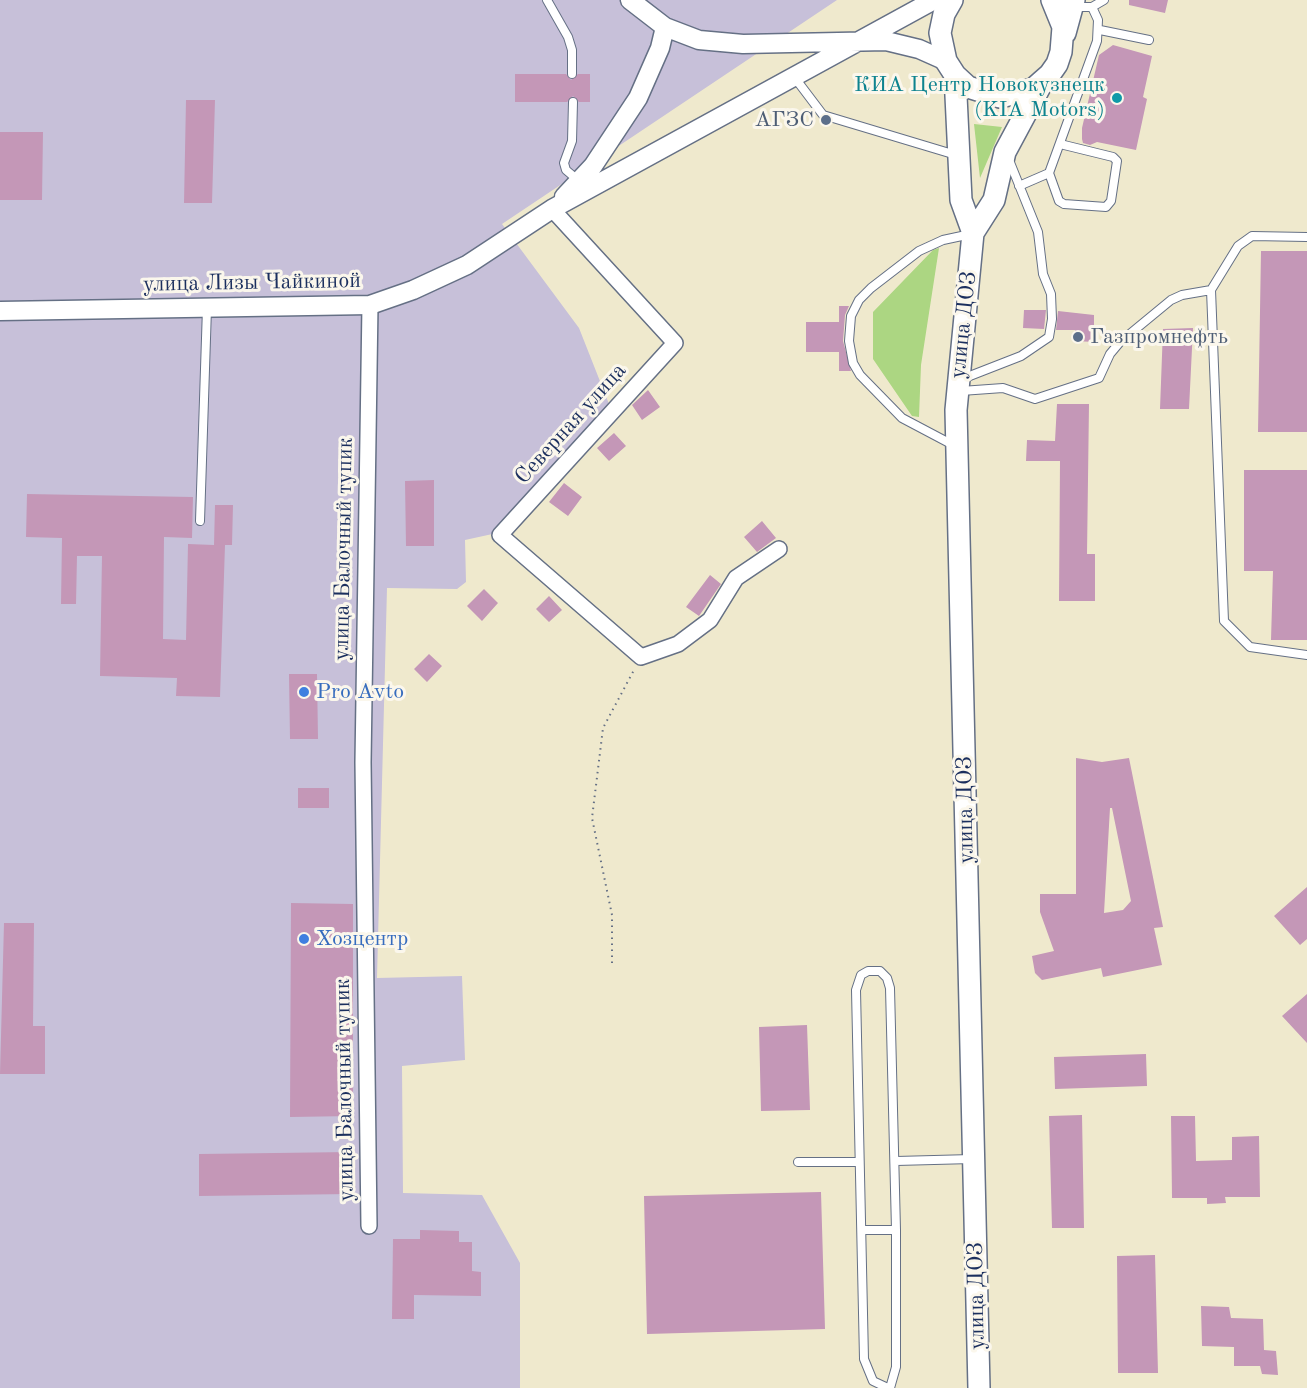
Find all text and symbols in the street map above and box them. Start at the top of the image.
place label: КИА Центр Новокузнецк (KIA Motors) [854,72,1105,124]
marker: КИА Центр Новокузнецк (KIA Motors) [1110,91,1124,105]
place label: АГЗС [754,107,814,133]
marker: АГЗС [819,113,833,127]
street label: улица Лизы Чайкиной [143,268,361,298]
street label: улица ДОЗ [945,270,983,380]
place label: Газпромнефть [1090,324,1228,350]
marker: Газпромнефть [1071,330,1085,344]
street label: Северная улица [510,358,632,490]
street label: улица Балочный тупик [329,437,359,661]
place label: Pro Аvto [316,679,404,705]
marker: Pro Аvto [297,685,311,699]
street label: улица ДОЗ [952,756,980,864]
place label: Хозцентр [316,926,408,952]
marker: Хозцентр [297,932,311,946]
street label: улица Балочный тупик [330,978,360,1202]
street label: улица ДОЗ [963,1242,991,1350]

